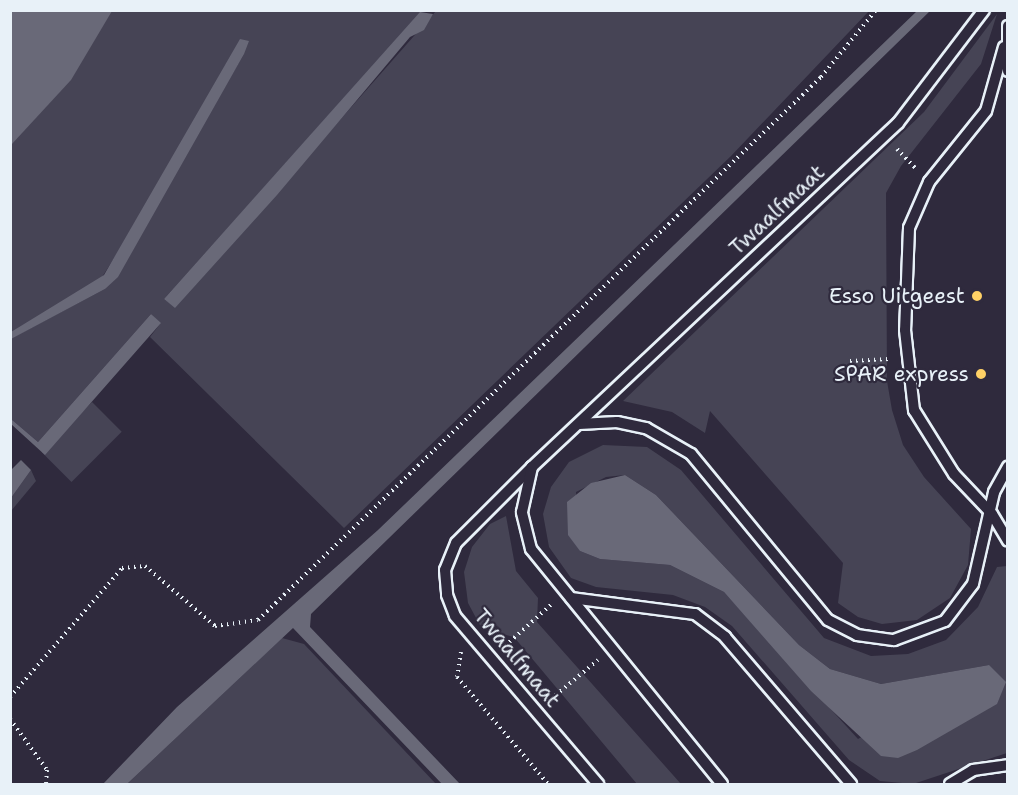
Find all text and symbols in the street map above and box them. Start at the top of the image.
street label: Twaalfmaat [724,159,830,261]
place label: Esso Uitgeest [829,283,965,309]
marker: Esso Uitgeest [970,289,984,303]
place label: SPAR express [834,361,969,387]
marker: SPAR express [974,367,988,381]
street label: Twaalfmaat [468,603,566,713]

